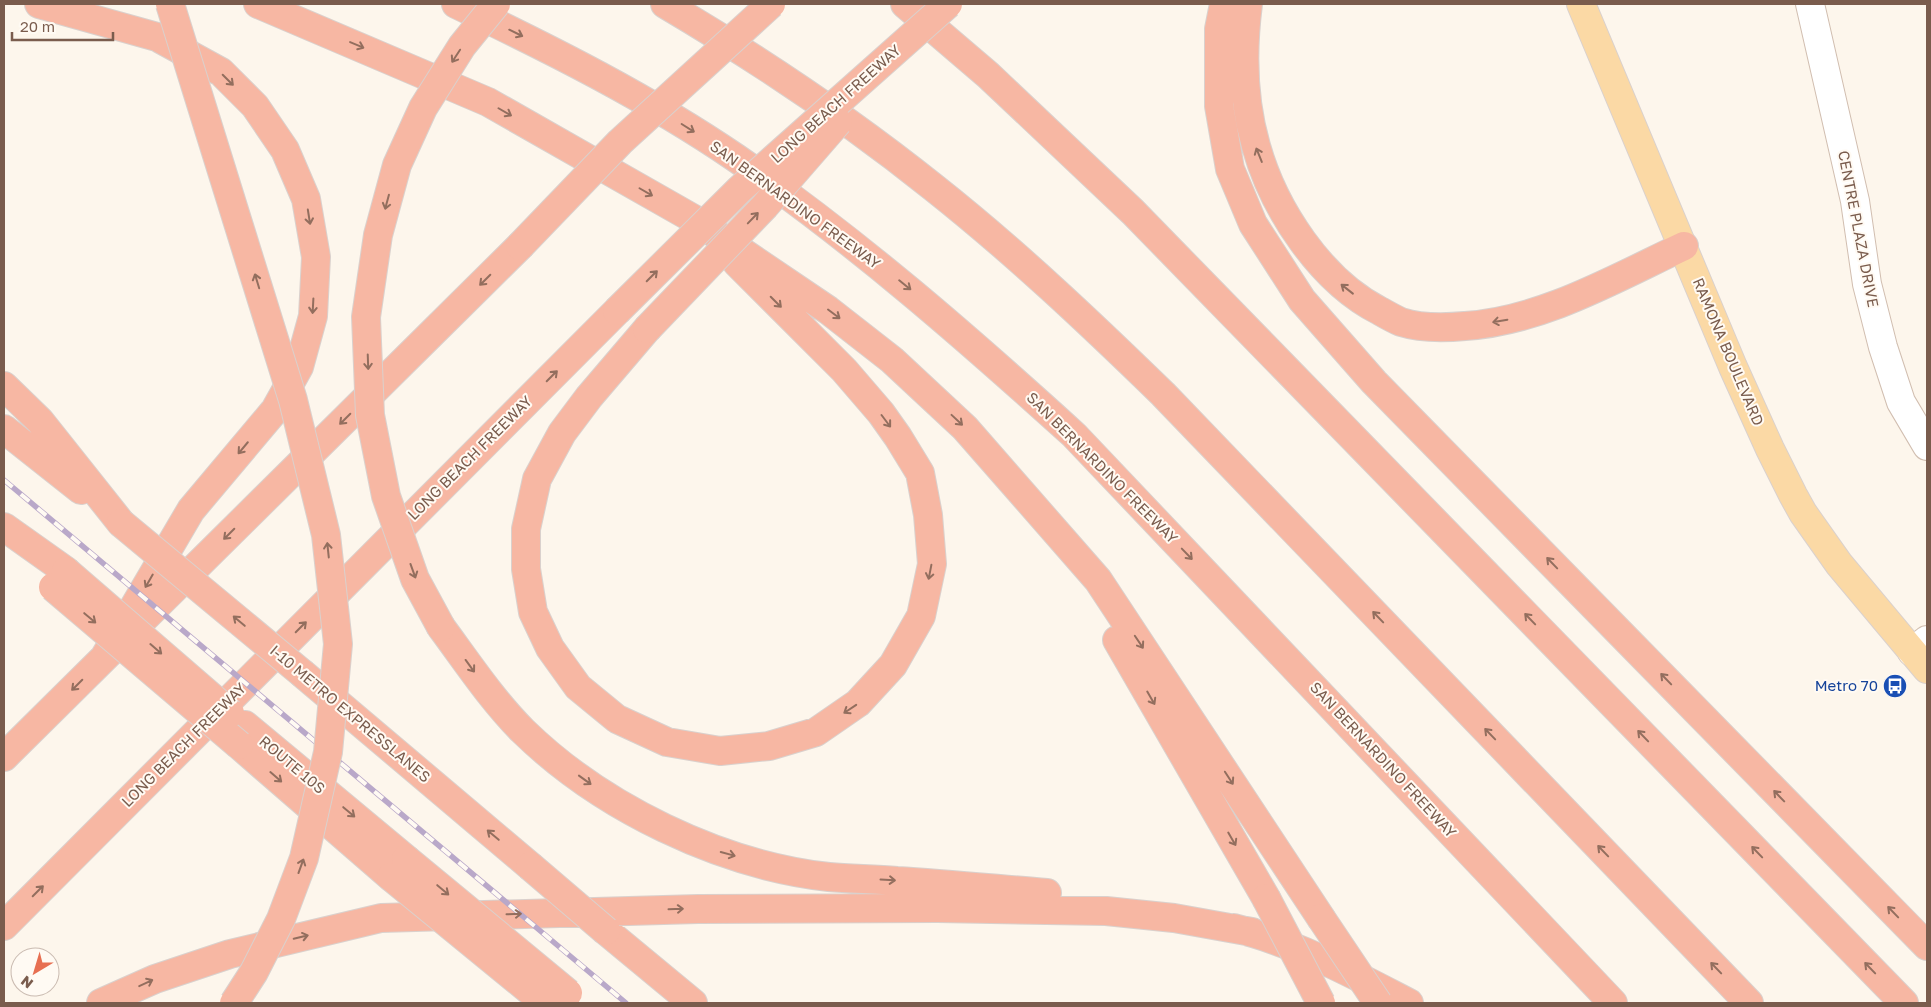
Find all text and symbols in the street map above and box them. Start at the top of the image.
scale bar [12,10,114,42]
text: 20 m [20,17,55,35]
one-way arrow [508,28,523,38]
street label: LONG BEACH FREEWAY [767,40,904,166]
one-way arrow [349,41,364,51]
one-way arrow [450,49,461,63]
one-way arrow [222,73,234,86]
one-way arrow [497,107,512,117]
one-way arrow [681,124,695,134]
street label: SAN BERNARDINO FREEWAY [707,136,885,272]
one-way arrow [1254,148,1263,163]
street label: CENTRE PLAZA DRIVE [1835,149,1883,309]
one-way arrow [639,187,654,197]
one-way arrow [381,193,391,209]
one-way arrow [305,209,315,225]
one-way arrow [747,211,759,224]
one-way arrow [646,270,658,283]
one-way arrow [251,274,261,290]
one-way arrow [479,274,491,287]
street label: RAMONA BOULEVARD [1690,275,1768,428]
one-way arrow [898,280,911,291]
one-way arrow [1340,284,1354,294]
one-way arrow [770,296,782,308]
one-way arrow [309,297,318,313]
one-way arrow [827,309,840,320]
one-way arrow [1492,317,1508,327]
one-way arrow [363,354,372,370]
one-way arrow [546,370,558,382]
street label: SAN BERNARDINO FREEWAY [1023,388,1182,547]
street label: LONG BEACH FREEWAY [403,391,535,523]
one-way arrow [339,413,351,425]
one-way arrow [881,414,892,427]
one-way arrow [950,414,963,426]
one-way arrow [237,441,248,454]
one-way arrow [224,527,236,539]
one-way arrow [323,542,333,558]
one-way arrow [1181,548,1193,560]
one-way arrow [1546,557,1558,570]
one-way arrow [409,563,418,578]
one-way arrow [925,564,934,580]
one-way arrow [144,573,154,587]
one-way arrow [1372,610,1384,623]
one-way arrow [83,613,96,624]
one-way arrow [1524,613,1536,626]
one-way arrow [233,615,246,626]
one-way arrow [295,621,307,634]
one-way arrow [1135,635,1145,649]
street label: I-10 METRO EXPRESSLANES [267,641,435,786]
one-way arrow [150,643,163,655]
one-way arrow [465,659,475,673]
one-way arrow [1660,673,1672,686]
bus stop icon: Metro 70 [1882,673,1908,699]
place label: Metro 70 [1815,676,1878,694]
street label: LONG BEACH FREEWAY [117,678,249,810]
street label: SAN BERNARDINO FREEWAY [1307,678,1461,841]
one-way arrow [70,679,83,691]
one-way arrow [1147,691,1157,705]
one-way arrow [843,704,857,714]
one-way arrow [1484,728,1496,740]
one-way arrow [1637,729,1649,742]
street label: ROUTE 10S [256,731,329,797]
one-way arrow [1224,770,1234,784]
one-way arrow [269,772,282,783]
one-way arrow [577,775,591,785]
one-way arrow [1774,790,1786,802]
one-way arrow [343,807,356,818]
one-way arrow [487,830,500,841]
one-way arrow [1228,831,1238,846]
one-way arrow [1597,845,1609,857]
one-way arrow [1751,846,1763,858]
one-way arrow [720,850,736,859]
one-way arrow [297,858,306,874]
one-way arrow [880,876,896,885]
one-way arrow [32,885,44,897]
one-way arrow [437,885,450,896]
one-way arrow [668,905,684,914]
one-way arrow [1887,905,1899,918]
one-way arrow [506,909,522,919]
one-way arrow [293,932,309,941]
north arrow [10,947,60,997]
one-way arrow [1709,962,1722,974]
one-way arrow [1864,962,1876,975]
text: N [17,973,36,993]
one-way arrow [138,978,153,987]

